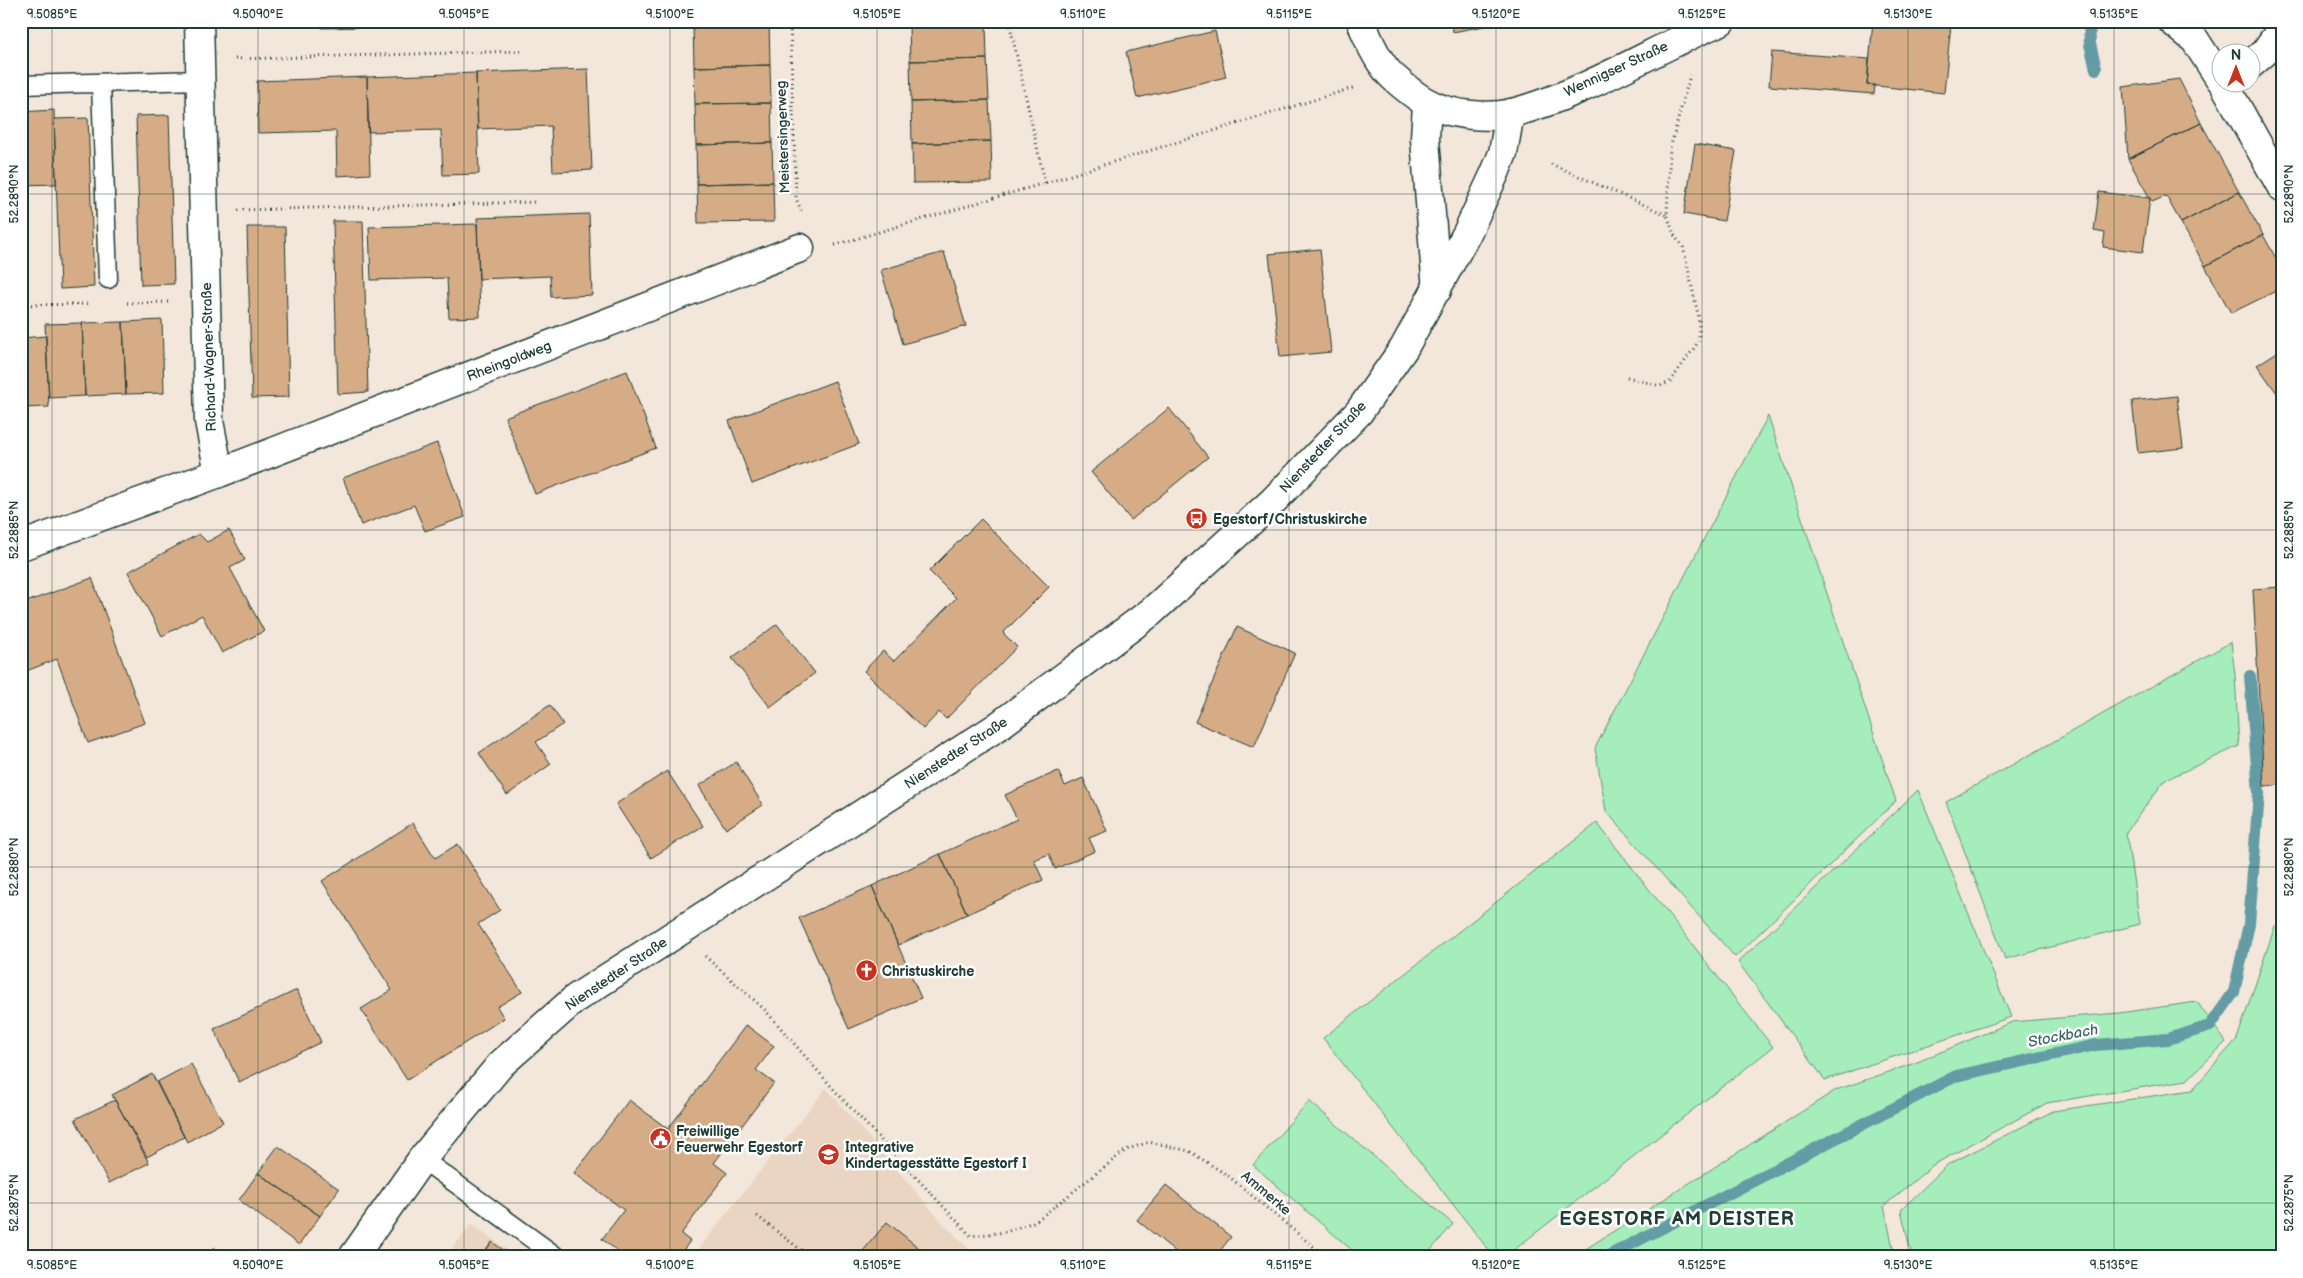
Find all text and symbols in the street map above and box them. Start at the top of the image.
text: 9.5085°E [27,7,77,22]
text: 9.5090°E [233,7,283,22]
text: 9.5095°E [439,7,489,22]
text: 9.5100°E [646,7,694,22]
text: 9.5105°E [853,7,901,22]
text: 9.5110°E [1060,7,1106,22]
text: 9.5115°E [1266,7,1312,22]
text: 9.5120°E [1472,7,1520,22]
text: 9.5125°E [1678,7,1726,22]
text: 9.5130°E [1884,7,1932,22]
text: 9.5135°E [2090,7,2138,22]
street label: Wennigser Straße [1561,37,1671,101]
north arrow [2210,42,2260,92]
text: N [2231,47,2241,64]
street label: Meistersingerweg [773,80,793,194]
text: 52.2890°N [7,165,22,223]
text: 52.2890°N [2282,165,2297,223]
street label: Richard-Wagner-Straße [198,282,220,432]
street label: Rheingoldweg [464,337,554,385]
street label: Nienstedter Straße [1276,398,1370,496]
text: 52.2885°N [7,501,22,559]
text: 52.2885°N [2282,501,2297,559]
bus stop icon: Egestorf/Christuskirche [1185,507,1209,531]
place label: Egestorf/Christuskirche [1213,511,1367,528]
street label: Nienstedter Straße [901,713,1011,793]
text: 52.2880°N [7,838,22,896]
text: 52.2880°N [2282,838,2297,896]
street label: Nienstedter Straße [562,934,670,1014]
church icon: Christuskirche [854,959,878,983]
place label: Christuskirche [882,963,974,980]
water label: Stockbach [2026,1020,2100,1052]
place label: Freiwillige Feuerwehr Egestorf [676,1123,803,1156]
public building icon: Freiwillige Feuerwehr Egestorf [648,1127,672,1151]
place label: Integrative Kindertagesstätte Egestorf I [845,1139,1027,1172]
school or university icon: Integrative Kindertagesstätte Egestorf I [817,1143,841,1167]
street label: Ammerke [1238,1167,1294,1219]
text: 52.2875°N [7,1174,22,1232]
text: 52.2875°N [2282,1174,2297,1232]
district label: EGESTORF AM DEISTER [1559,1208,1795,1231]
text: 9.5085°E [27,1258,77,1273]
text: 9.5090°E [233,1258,283,1273]
text: 9.5095°E [439,1258,489,1273]
text: 9.5100°E [646,1258,694,1273]
text: 9.5105°E [853,1258,901,1273]
text: 9.5110°E [1060,1258,1106,1273]
text: 9.5115°E [1266,1258,1312,1273]
text: 9.5120°E [1472,1258,1520,1273]
text: 9.5125°E [1678,1258,1726,1273]
text: 9.5130°E [1884,1258,1932,1273]
text: 9.5135°E [2090,1258,2138,1273]

